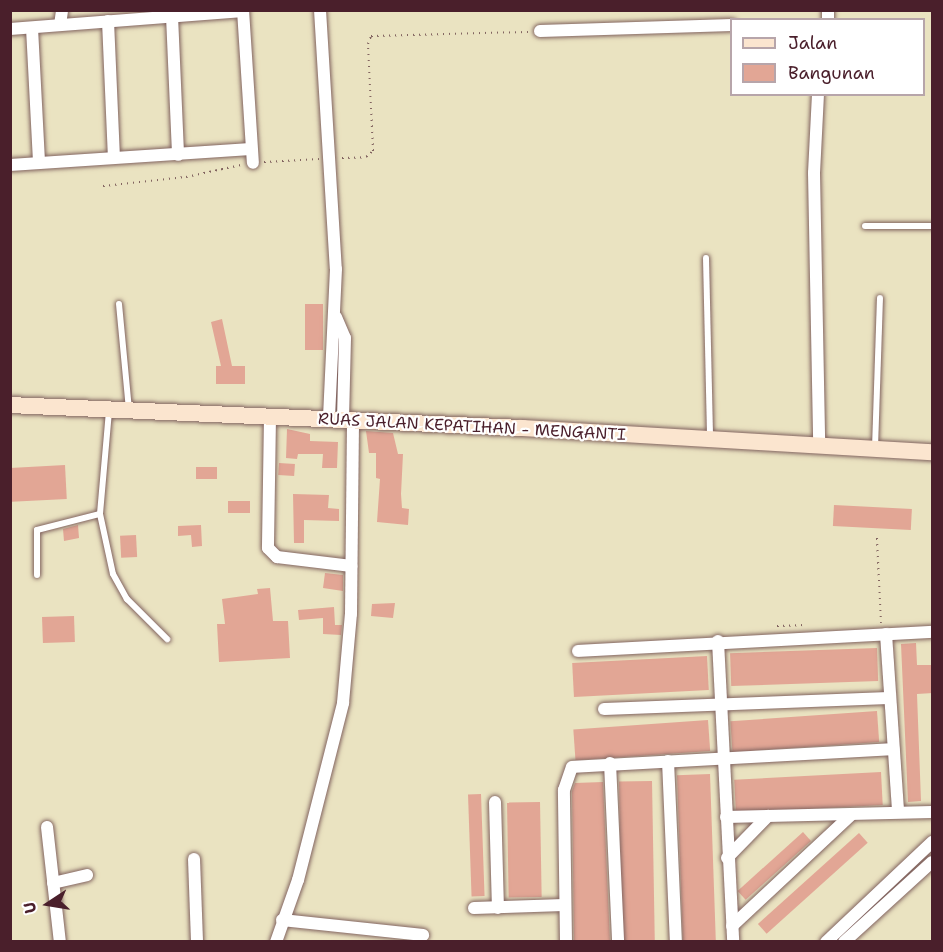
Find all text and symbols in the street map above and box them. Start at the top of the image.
legend [730,18,925,96]
text: Jalan [788,31,837,55]
text: Bangunan [788,61,875,85]
street label: RUAS JALAN KEPATIHAN - MENGANTI [318,409,626,445]
north arrow [18,874,78,934]
text: U [18,900,41,915]

